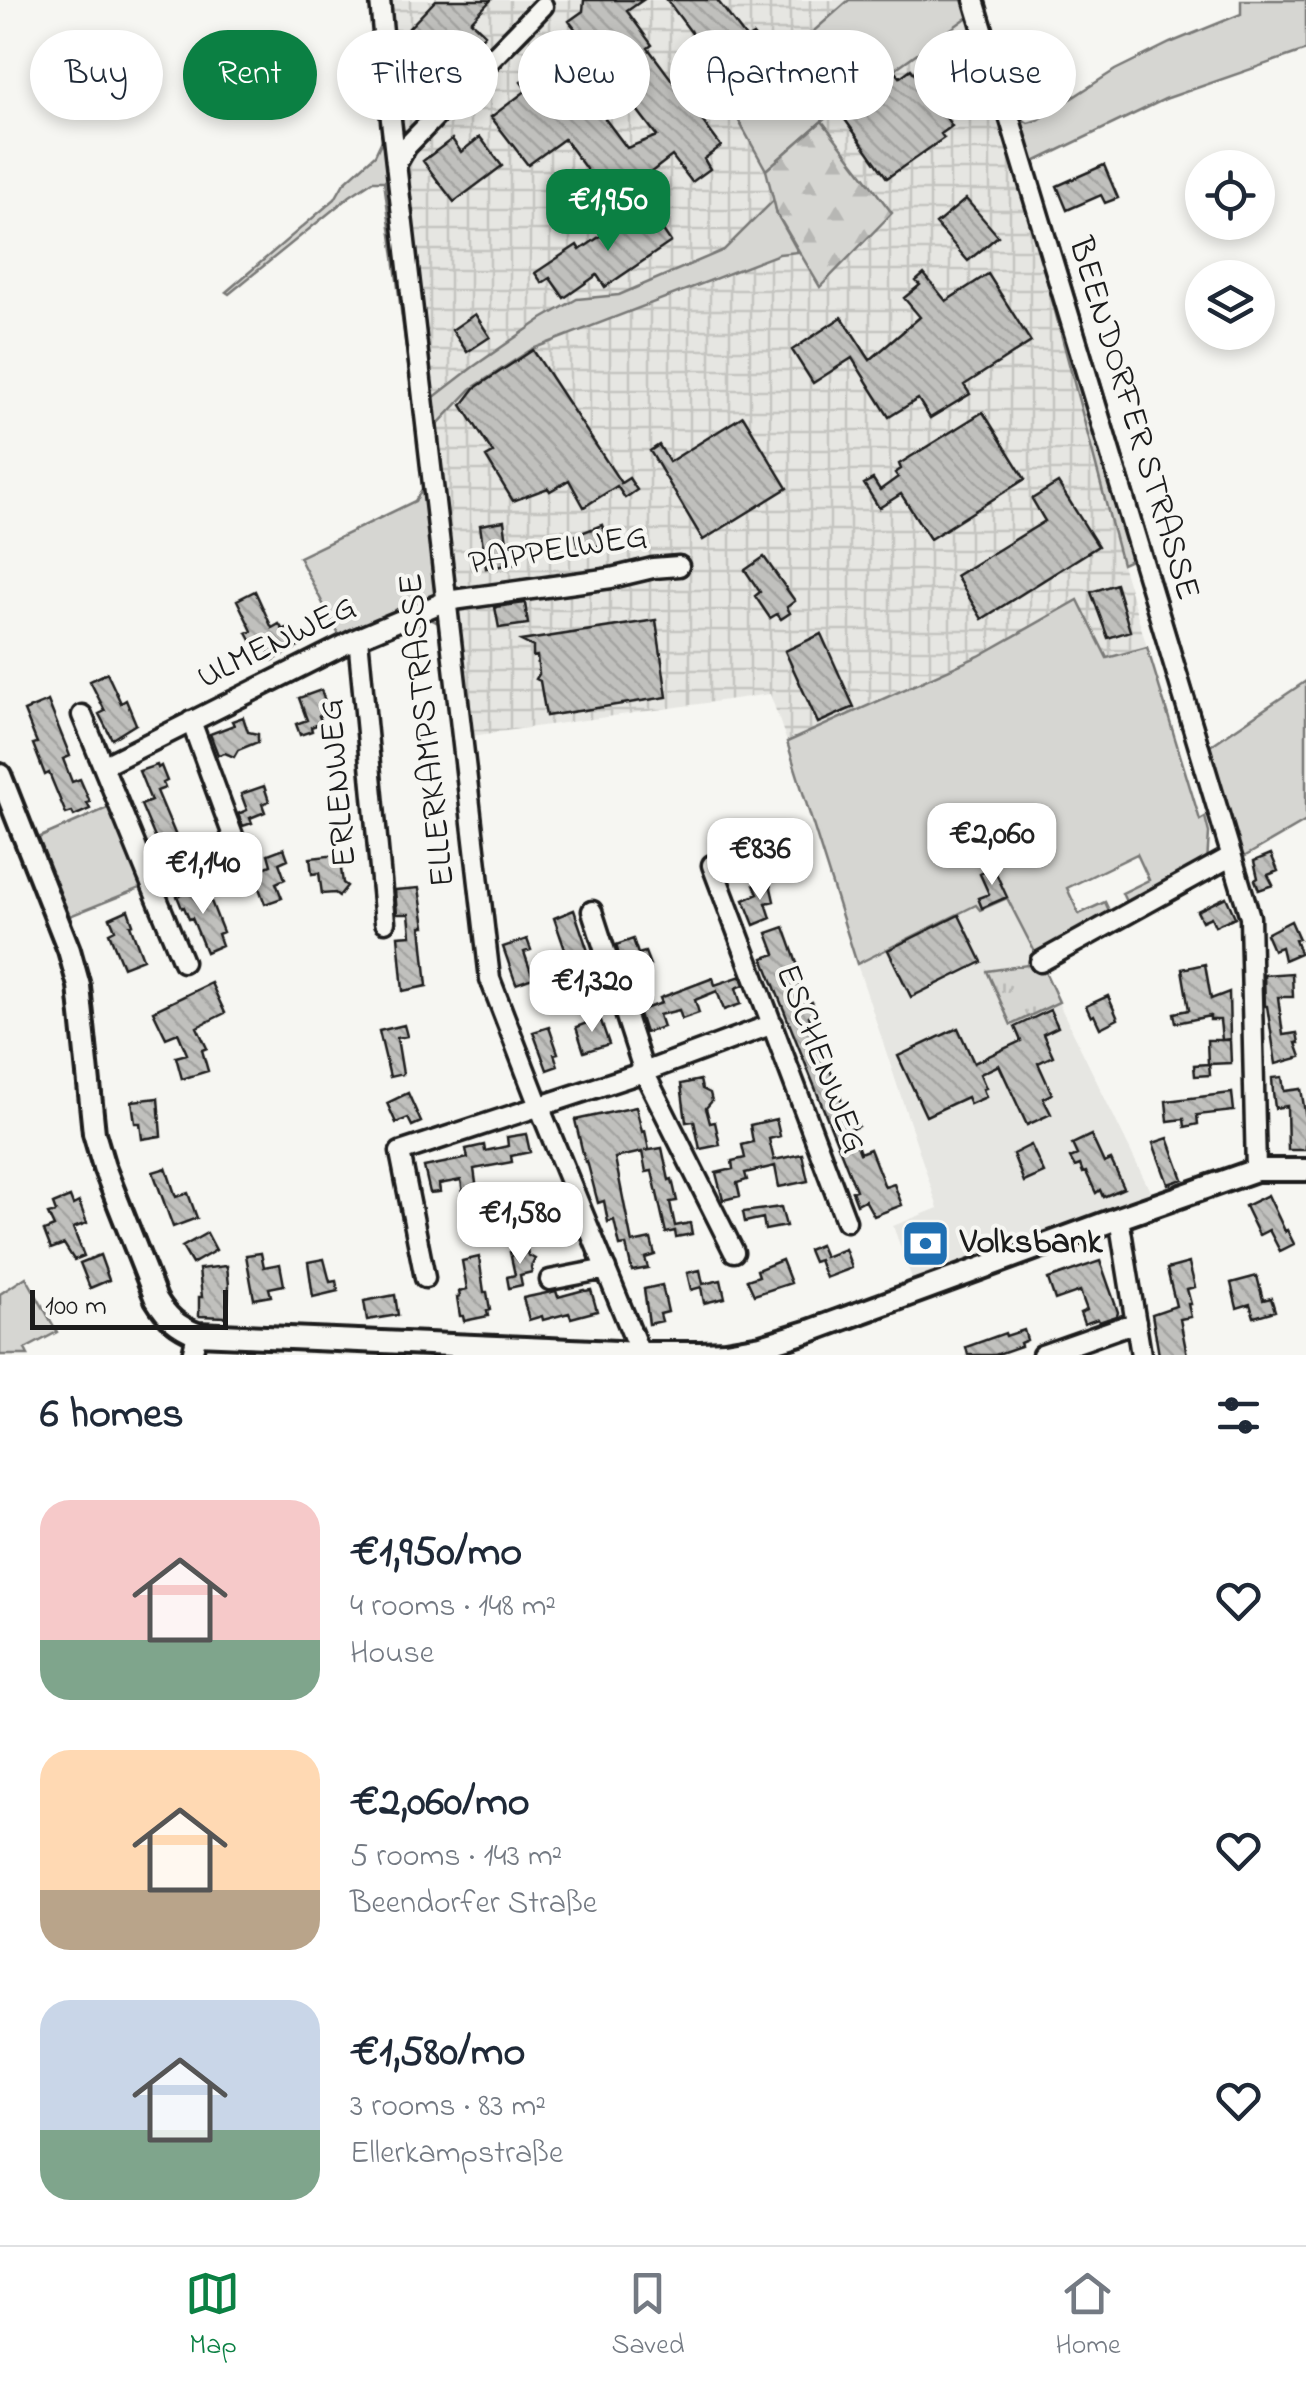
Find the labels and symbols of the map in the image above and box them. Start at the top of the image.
pin: €1,950 [527,169,689,254]
street label: BEENDORFER STRASSE [1053,230,1213,607]
street label: PAPPELWEG [465,512,651,590]
street label: ELLERKAMPSTRASSE [386,571,470,889]
street label: ULMENWEG [189,583,365,703]
street label: ERLENWEG [306,697,372,869]
pin: €2,060 [911,803,1073,888]
pin: €836 [701,818,819,903]
pin: €1,140 [122,832,284,917]
pin: €1,320 [511,950,673,1035]
street label: ESCHENWEG [761,957,879,1161]
pin: €1,580 [439,1182,601,1267]
bank icon: Volksbank [899,1217,951,1269]
place label: Volksbank [959,1218,1103,1269]
scale bar [30,1285,228,1330]

